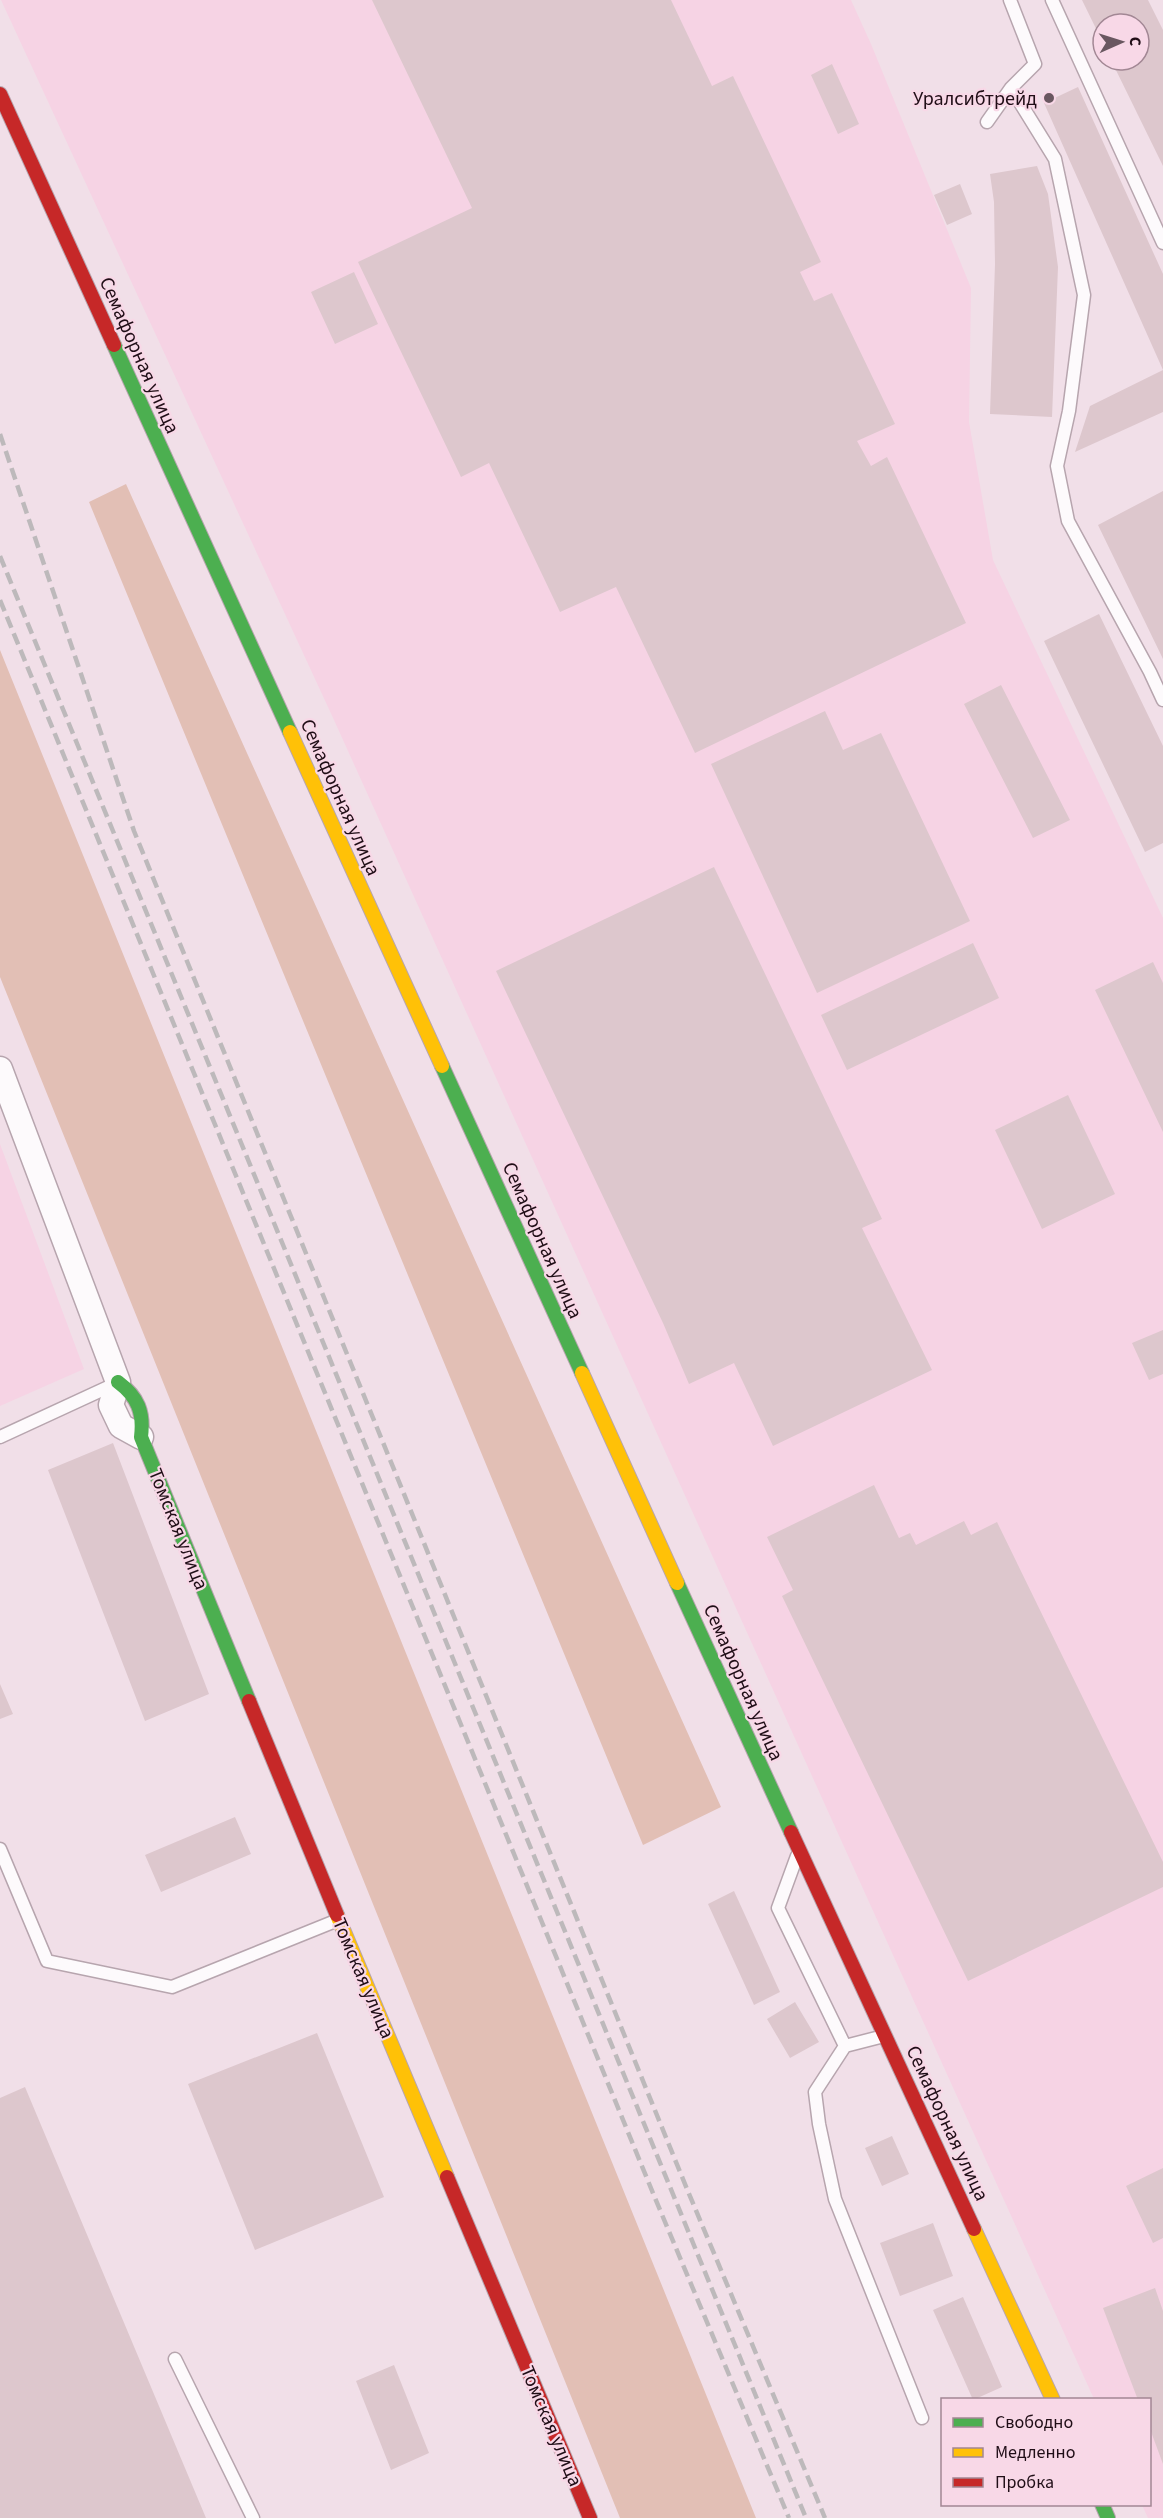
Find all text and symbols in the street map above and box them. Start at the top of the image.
north arrow [1091,12,1151,72]
text: С [1124,36,1146,46]
place label: Уралcибтрейд [913,85,1037,113]
marker: Уралcибтрейд [1042,91,1056,105]
street label: Семафорная улица [92,273,186,438]
street label: Семафорная улица [293,715,387,880]
street label: Семафорная улица [495,1158,589,1323]
street label: Томская улица [141,1465,215,1594]
street label: Семафорная улица [696,1600,790,1765]
street label: Томская улица [325,1914,401,2043]
street label: Семафорная улица [899,2041,995,2206]
street label: Томская улица [513,2362,589,2491]
legend [941,2398,1151,2506]
text: Свободно [995,2410,1073,2435]
text: Медленно [995,2440,1075,2465]
text: Пробка [995,2470,1054,2495]

